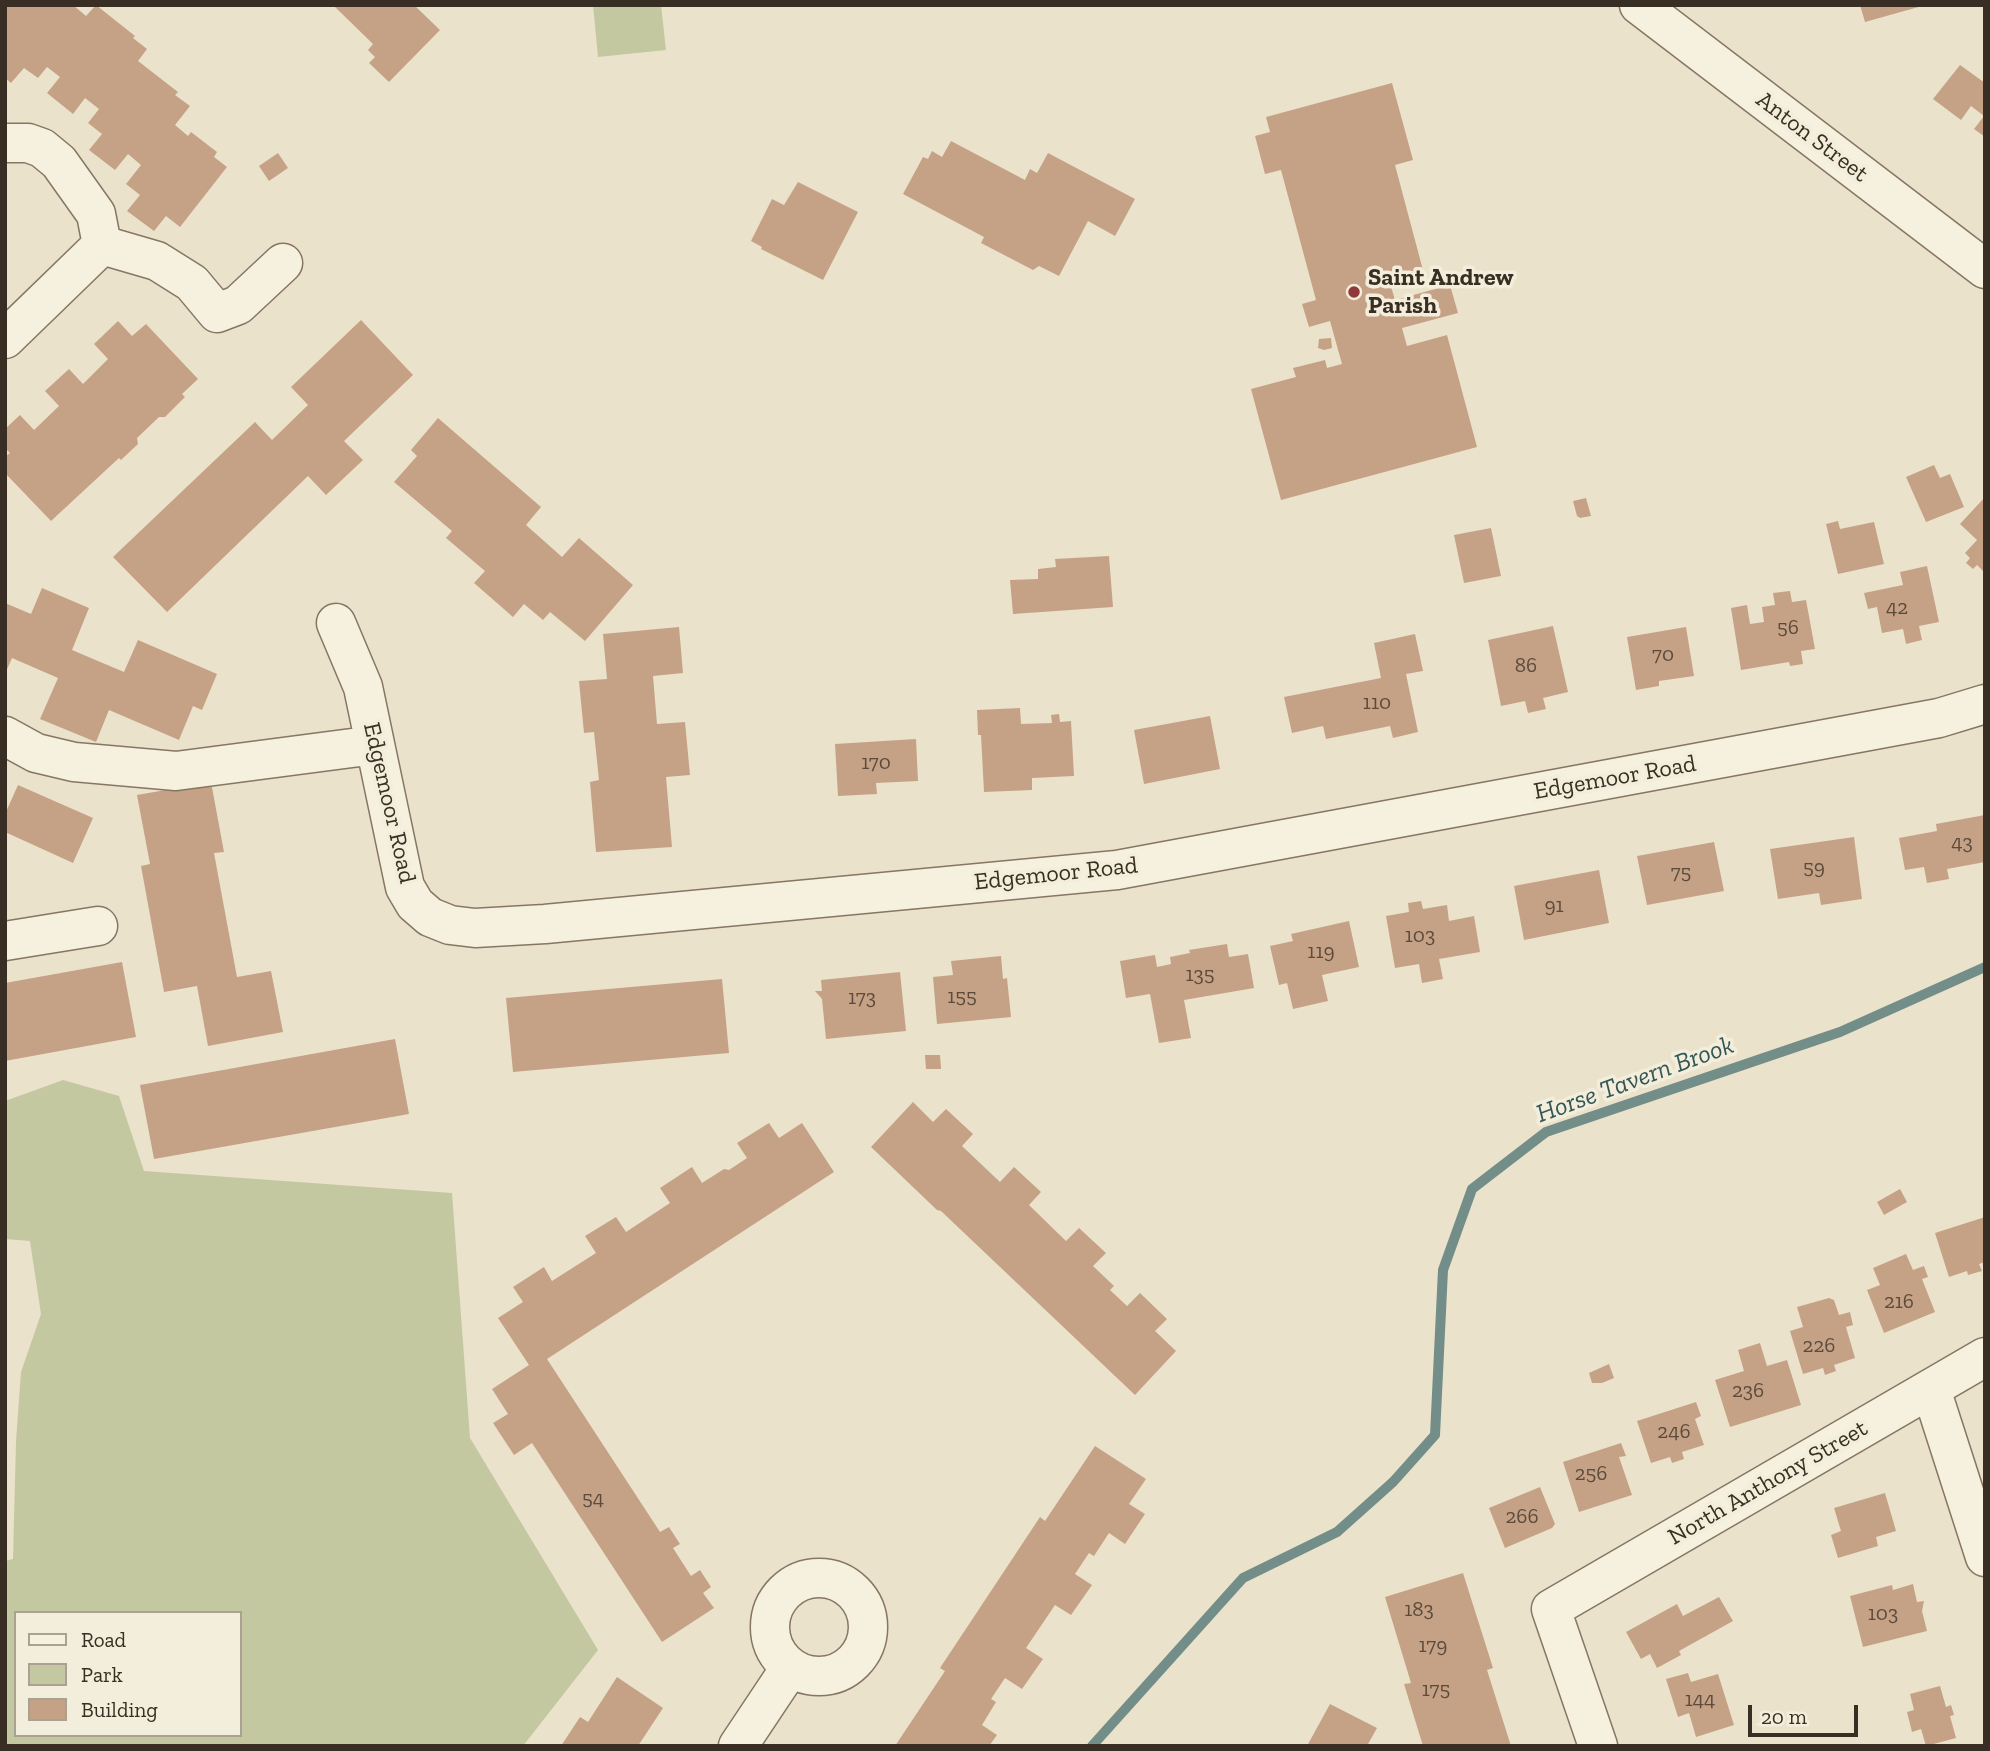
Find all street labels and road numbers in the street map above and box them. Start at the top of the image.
street label: Anton Street [1750,85,1874,189]
street label: Edgemoor Road [357,720,421,886]
street label: Edgemoor Road [1532,750,1698,806]
street label: Edgemoor Road [973,851,1139,897]
street label: North Anthony Street [1663,1414,1873,1552]

